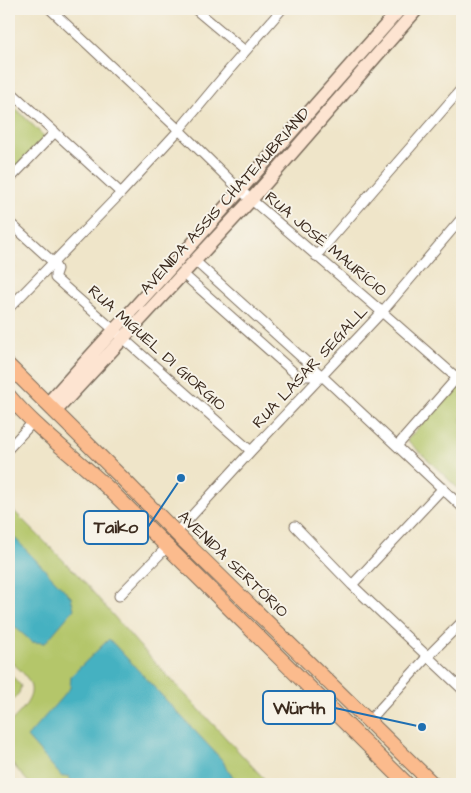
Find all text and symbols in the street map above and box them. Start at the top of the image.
street label: AVENIDA ASSIS CHATEAUBRIAND [135,103,315,299]
street label: RUA JOSÉ MAURÍCIO [260,186,392,302]
street label: RUA MIGUEL DI GIORGIO [83,280,231,416]
street label: RUA LASAR SEGALL [247,301,373,433]
street label: AVENIDA SERTÓRIO [173,506,293,623]
callout: Taiko [84,511,148,544]
text: Taiko [93,515,139,540]
callout: Würth [263,691,335,724]
text: Würth [272,696,326,721]

